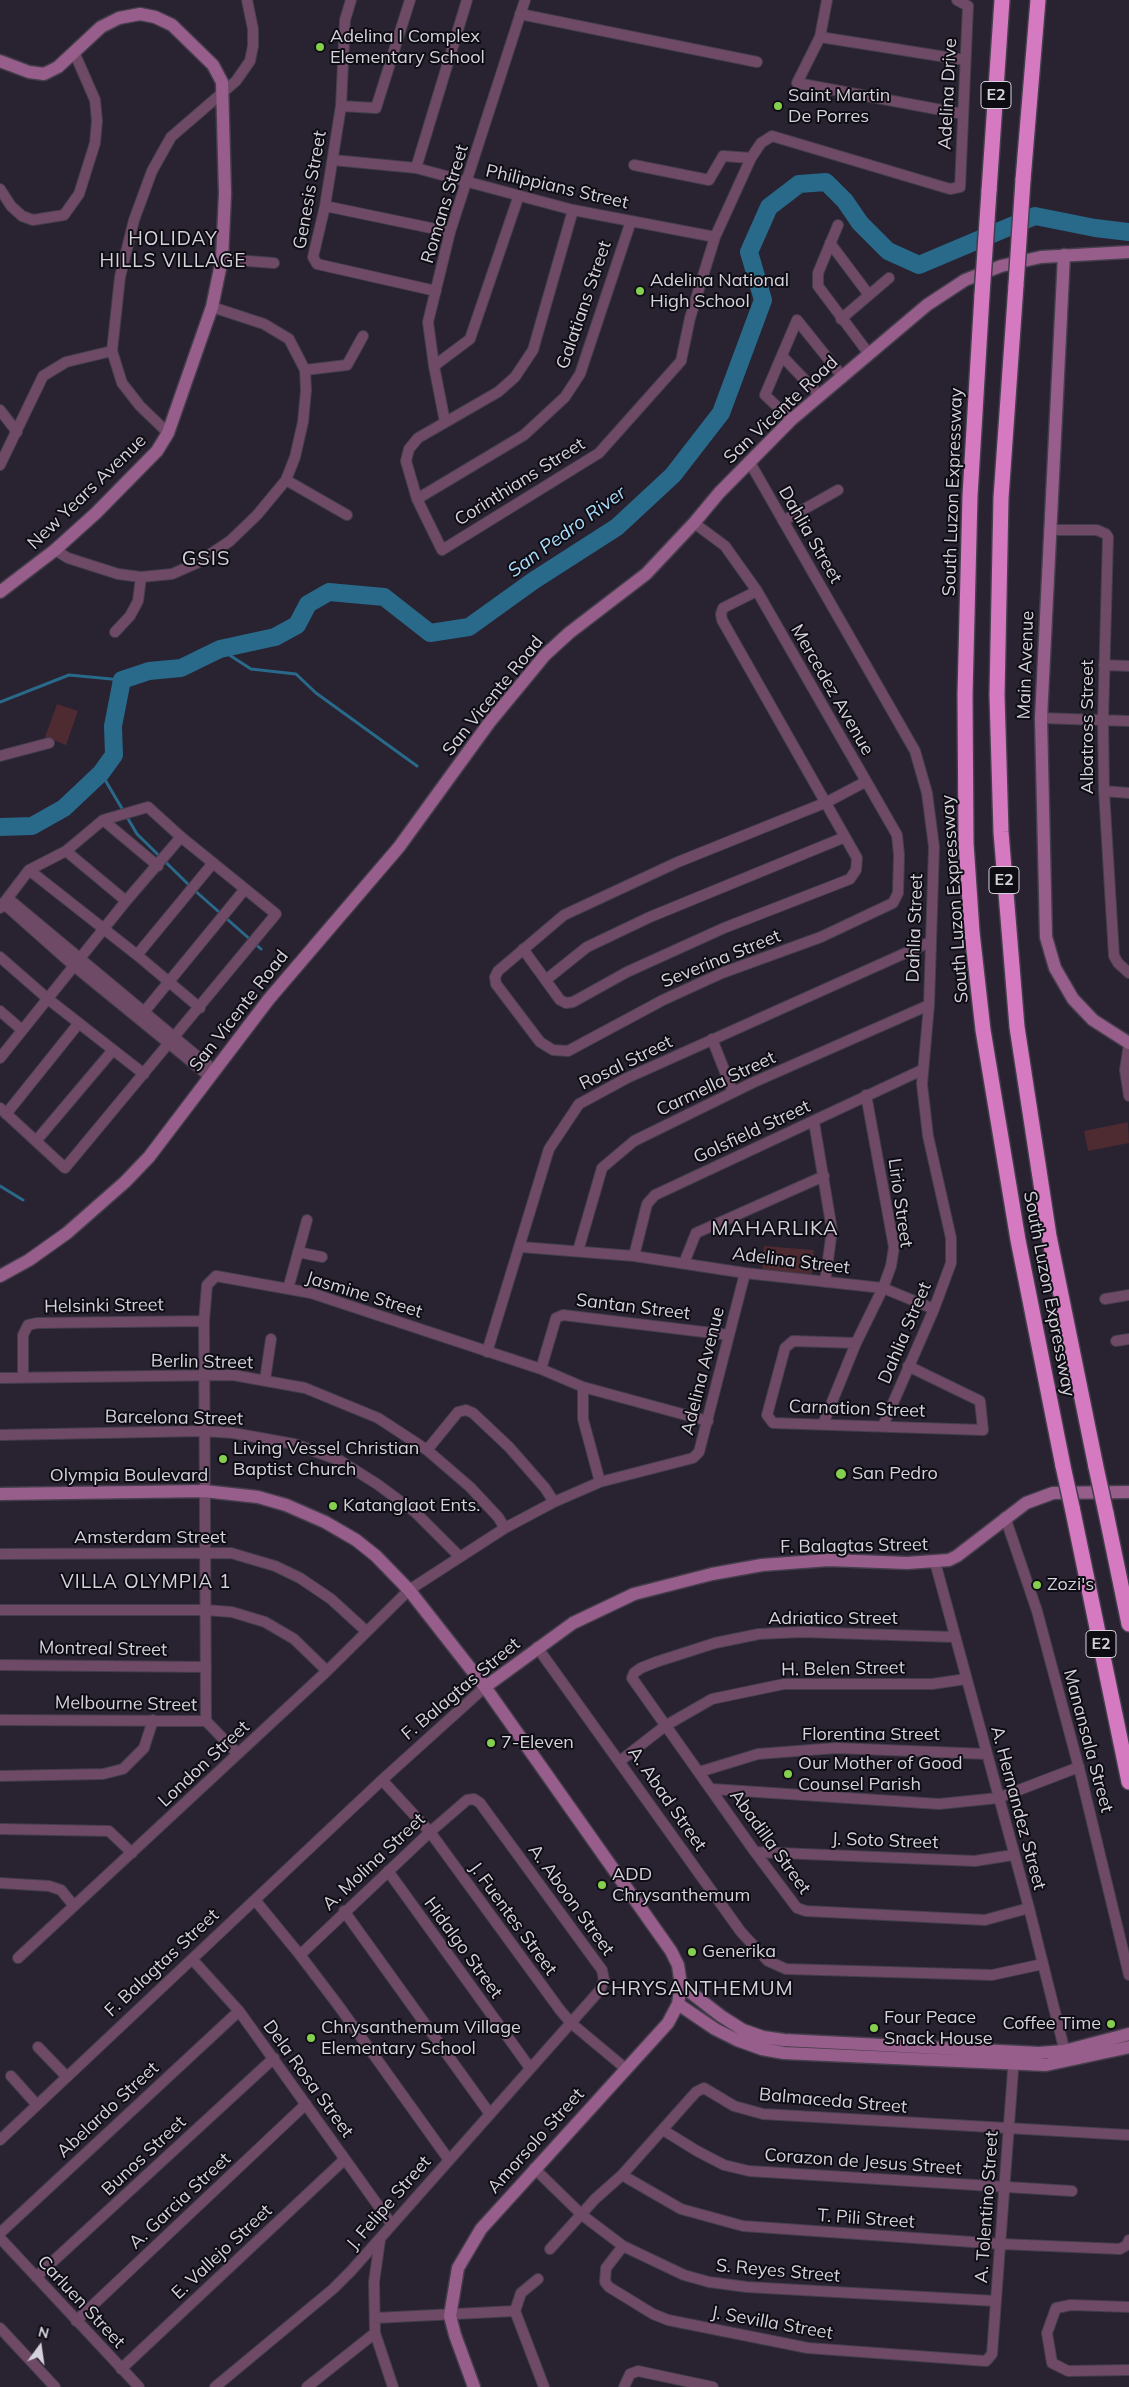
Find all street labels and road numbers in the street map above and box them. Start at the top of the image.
street label: Adelina Drive [934,38,962,150]
road number: E2 [981,82,1011,108]
street label: Genesis Street [289,129,331,251]
street label: Romans Street [417,142,473,266]
street label: Philippians Street [484,160,630,214]
street label: Galatians Street [552,238,616,372]
street label: San Vicente Road [720,352,842,468]
street label: South Luzon Expressway [939,387,967,597]
street label: New Years Avenue [23,430,151,554]
street label: Corinthians Street [451,433,589,531]
street label: Dahlia Street [773,483,847,587]
street label: Main Avenue [1013,610,1039,720]
street label: Mercedez Avenue [786,621,878,759]
street label: San Vicente Road [438,632,548,760]
street label: Albatross Street [1077,660,1099,794]
street label: South Luzon Expressway [937,794,973,1004]
road number: E2 [989,866,1019,894]
street label: Dahlia Street [902,873,928,983]
street label: Severina Street [658,925,784,993]
street label: San Vicente Road [185,946,293,1076]
street label: Rosal Street [576,1031,676,1095]
street label: Carmella Street [653,1047,779,1121]
street label: Golsfield Street [690,1096,814,1168]
street label: Lirio Street [883,1157,917,1249]
street label: South Luzon Expressway [1018,1189,1080,1399]
street label: Adelina Street [731,1243,851,1279]
street label: Jasmine Street [303,1267,425,1323]
street label: Dahlia Street [874,1279,936,1387]
street label: Santan Street [575,1289,691,1325]
street label: Helsinki Street [44,1294,164,1318]
street label: Adelina Avenue [677,1305,729,1437]
street label: Berlin Street [151,1350,253,1374]
street label: Carnation Street [788,1396,926,1422]
street label: Barcelona Street [105,1406,243,1430]
street label: Olympia Boulevard [50,1465,208,1487]
street label: Amsterdam Street [74,1527,226,1549]
street label: F. Balagtas Street [780,1534,928,1558]
street label: Adriatico Street [768,1608,898,1630]
road number: E2 [1086,1630,1116,1658]
street label: F. Balagtas Street [397,1633,525,1745]
street label: Montreal Street [39,1637,167,1661]
street label: H. Belen Street [781,1657,905,1681]
street label: Manansala Street [1058,1667,1118,1815]
street label: Melbourne Street [55,1692,197,1716]
street label: London Street [154,1716,254,1812]
street label: Florentina Street [802,1724,940,1746]
street label: A. Hernandez Street [986,1724,1050,1892]
street label: A. Abad Street [623,1743,711,1855]
street label: Abadilla Street [725,1786,815,1898]
street label: A. Molina Street [318,1809,430,1915]
street label: J. Soto Street [831,1828,939,1854]
street label: A. Aboon Street [523,1840,619,1960]
street label: J. Fuentes Street [465,1858,561,1980]
street label: Hidalgo Street [419,1893,507,2003]
street label: F. Balagtas Street [101,1905,223,2021]
street label: Dela Rosa Street [258,2016,358,2142]
street label: Abelardo Street [53,2057,163,2163]
street label: Amorsolo Street [483,2084,589,2198]
street label: Balmaceda Street [758,2084,908,2118]
street label: Bunos Street [98,2112,190,2200]
street label: A. Tolentino Street [971,2130,1003,2284]
street label: Corazon de Jesus Street [764,2144,962,2180]
street label: A. Garcia Street [125,2148,235,2254]
street label: J. Felipe Street [342,2152,436,2254]
street label: E. Vallejo Street [167,2200,277,2304]
street label: T. Pili Street [817,2205,915,2233]
street label: Carluen Street [33,2251,129,2353]
street label: S. Reyes Street [715,2255,841,2287]
street label: J. Sevilla Street [710,2302,834,2344]

